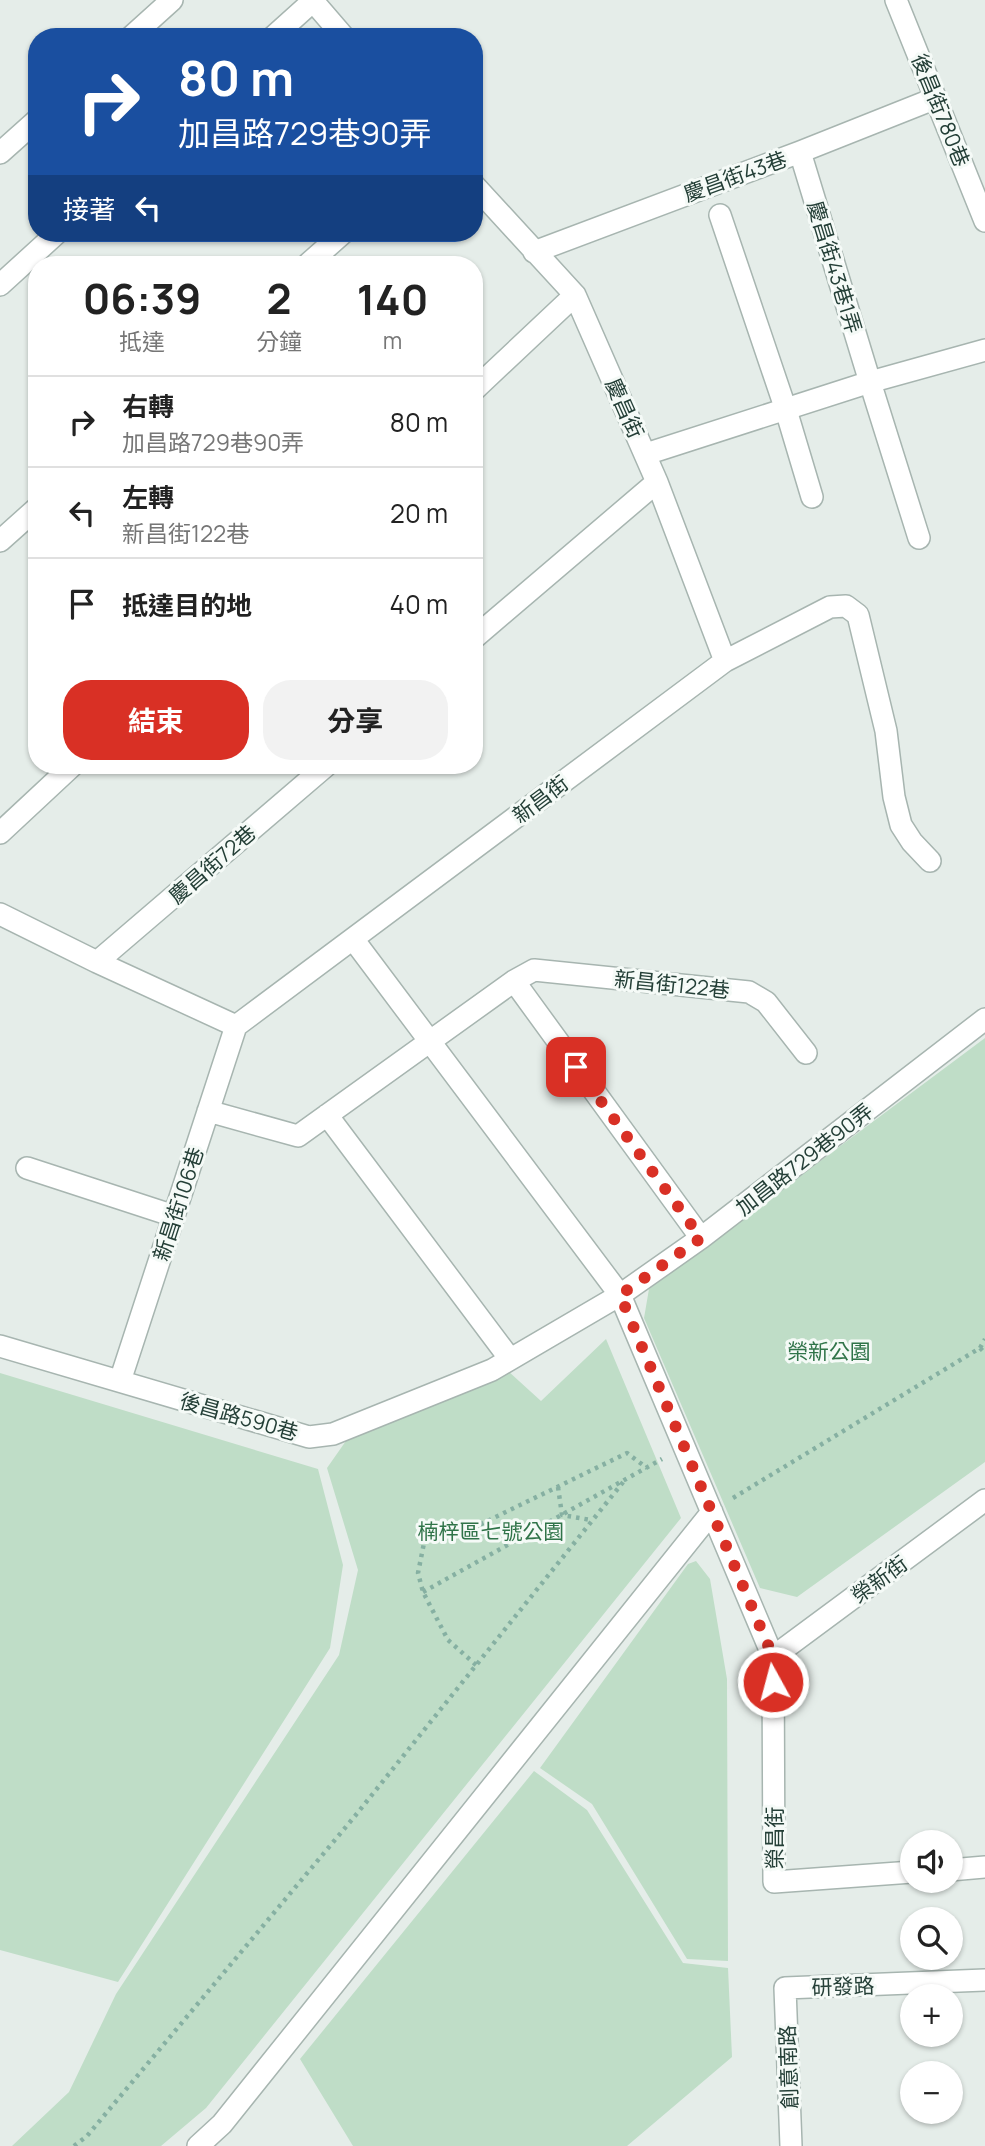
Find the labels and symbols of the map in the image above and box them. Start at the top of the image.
street label: 後昌街780巷 [906,49,976,171]
street label: 慶昌街43巷 [679,144,791,208]
street label: 慶昌街43巷1弄 [802,197,868,337]
street label: 慶昌街 [599,374,651,442]
street label: 新昌街 [506,769,574,829]
street label: 慶昌街72巷 [163,818,261,910]
street label: 新昌街122巷 [613,964,731,1004]
pin [546,1037,606,1097]
street label: 加昌路729巷90弄 [730,1097,878,1221]
street label: 新昌街106巷 [146,1144,210,1264]
park label: 榮新公園 [787,1337,871,1365]
street label: 後昌路590巷 [177,1386,301,1446]
park label: 楠梓區七號公園 [418,1517,565,1545]
street label: 榮新街 [845,1549,913,1609]
position arrow [736,1645,810,1719]
street label: 榮昌街 [760,1807,788,1870]
street label: 研發路 [811,1971,875,2001]
street label: 創意南路 [773,2025,803,2109]

